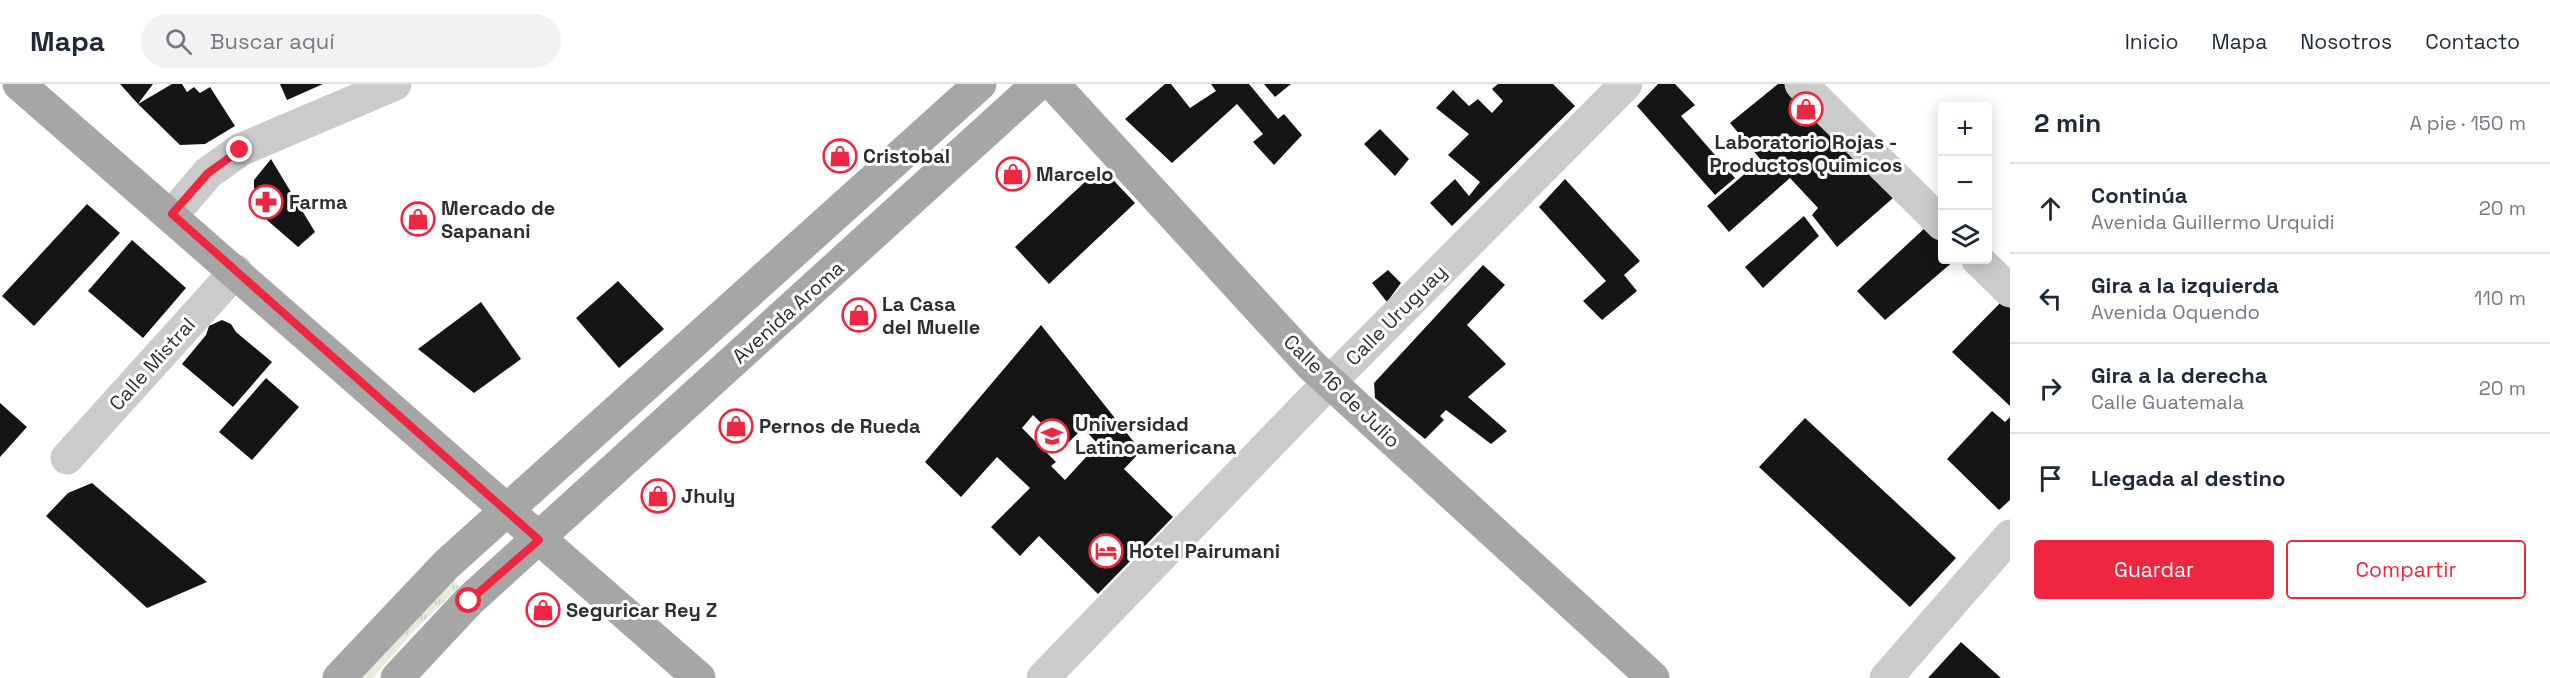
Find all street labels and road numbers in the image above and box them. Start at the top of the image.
street label: Avenida Aroma [727,255,849,369]
street label: Calle Uruguay [1340,259,1452,371]
street label: Calle Mistral [103,312,201,416]
street label: Calle 16 de Julio [1278,329,1406,453]

